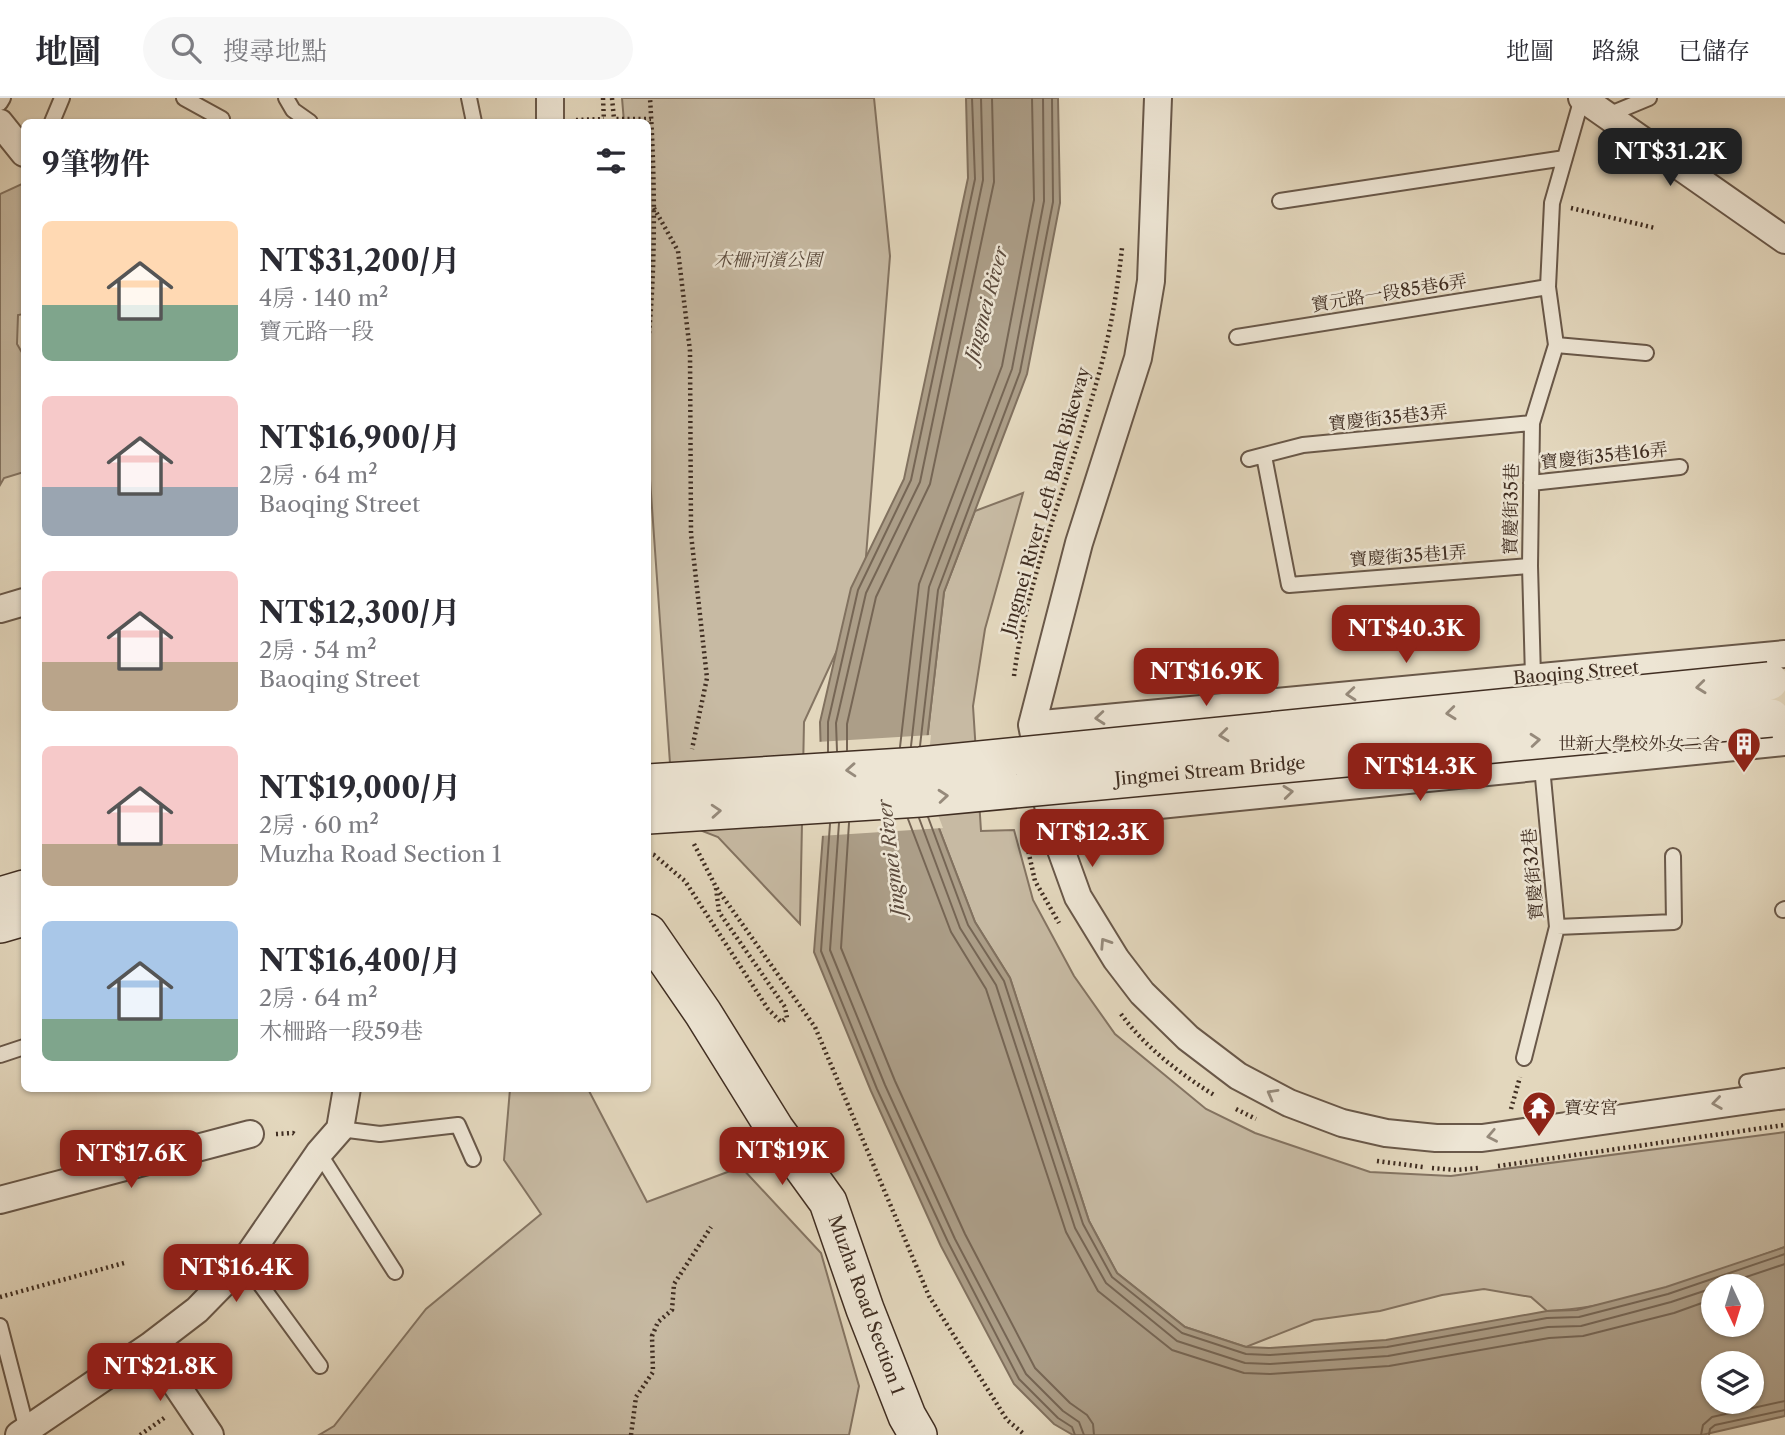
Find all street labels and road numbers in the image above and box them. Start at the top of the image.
street label: 寶元路一段85巷6弄 [1310,270,1468,316]
street label: Jingmei River Left Bank Bikeway [996,364,1095,640]
street label: 寶慶街35巷3弄 [1327,401,1449,435]
street label: 寶慶街35巷16弄 [1539,438,1669,474]
street label: 寶慶街35巷 [1499,463,1523,555]
street label: 寶慶街35巷1弄 [1349,541,1467,571]
street label: Baoqing Street [1512,656,1640,689]
street label: Jingmei Stream Bridge [1111,752,1306,791]
street label: 寶慶街32巷 [1518,827,1548,921]
street label: Muzha Road Section 1 [823,1212,909,1398]

